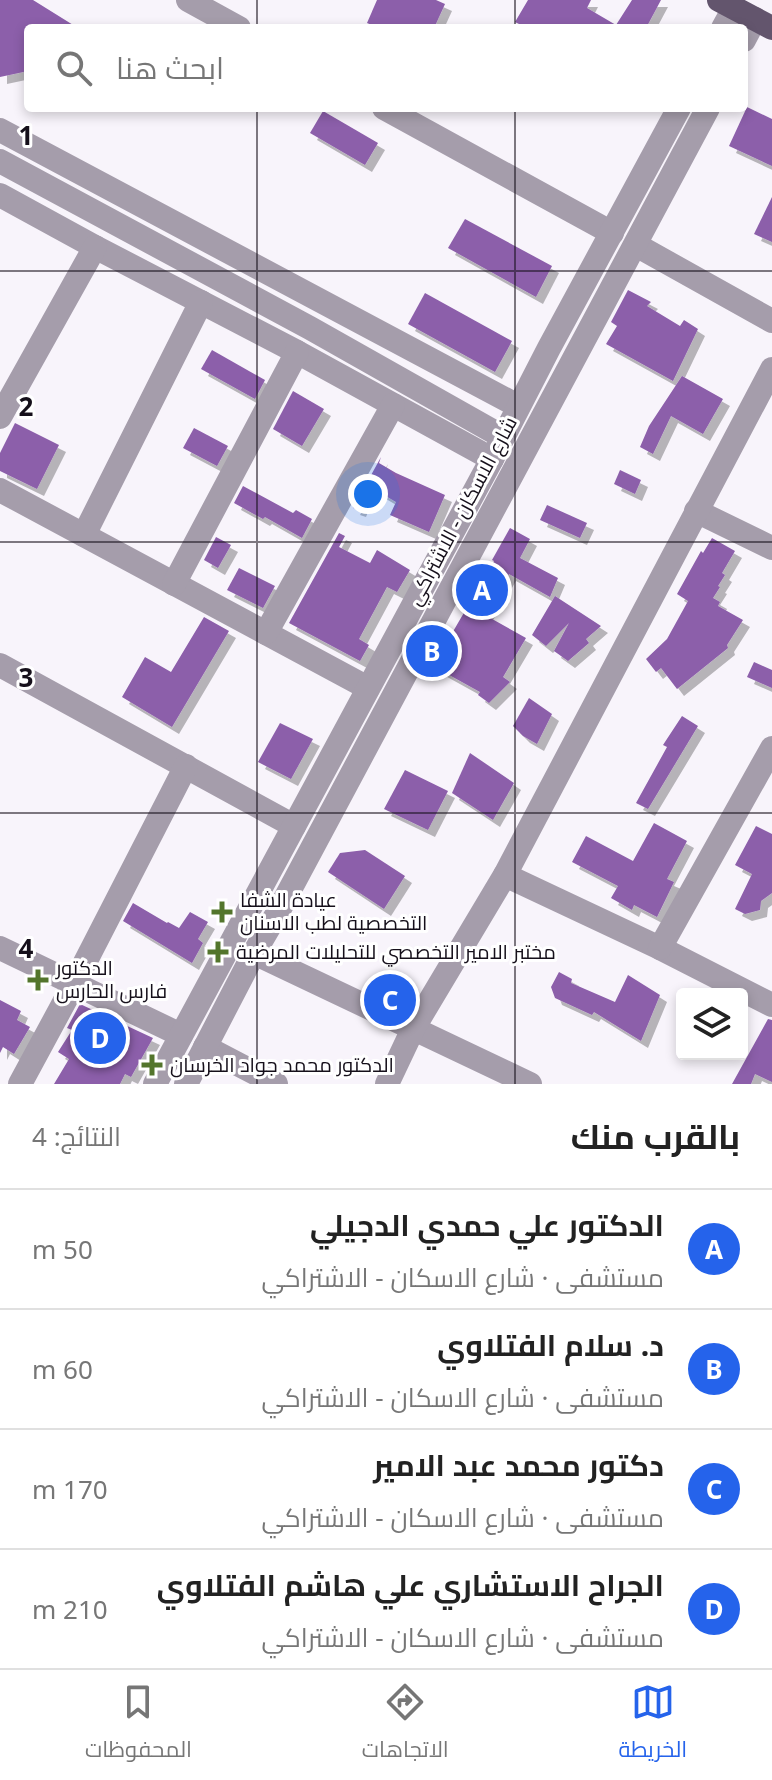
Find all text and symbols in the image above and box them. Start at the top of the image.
search box [24,24,748,112]
icon: search [52,46,96,90]
text: ابحث هنا [116,47,224,88]
text: 1 [19,117,33,153]
text: 2 [19,388,34,424]
street label: شارع الاسكان - الاشتراكي [400,412,525,611]
your location [348,474,388,514]
pin: A [456,560,508,620]
pin: B [406,621,458,681]
text: 3 [19,659,33,695]
place label: عيادة الشفا التخصصية لطب الاسنان [240,886,428,936]
marker: عيادة الشفا التخصصية لطب الاسنان [211,901,233,923]
text: 4 [19,930,34,966]
place label: مختبر الامير التخصصي للتحليلات المرضية [236,938,556,967]
marker: مختبر الامير التخصصي للتحليلات المرضية [207,941,229,963]
place label: الدكتور فارس الحارس [55,954,167,1004]
marker: الدكتور فارس الحارس [27,969,49,991]
pin: C [364,970,416,1030]
map controls [676,988,748,1060]
button: layers [676,988,748,1060]
pin: D [74,1008,126,1068]
place label: الدكتور محمد جواد الخرسان [170,1051,394,1078]
marker: الدكتور محمد جواد الخرسان [141,1054,163,1076]
text: بالقرب منك [571,1113,740,1159]
text: النتائج: 4 [32,1118,121,1154]
text: الدكتور علي حمدي الدجيلي [310,1204,664,1245]
text: 50 m [32,1231,93,1267]
text: A [705,1231,723,1267]
text: مستشفى · شارع الاسكان - الاشتراكي [262,1259,664,1295]
text: د. سلام الفتلاوي [437,1324,664,1365]
text: 60 m [32,1351,93,1387]
text: B [705,1351,723,1387]
text: مستشفى · شارع الاسكان - الاشتراكي [262,1379,664,1415]
text: دكتور محمد عبد الامير [373,1444,664,1485]
text: 170 m [32,1471,108,1507]
text: C [706,1471,722,1507]
text: مستشفى · شارع الاسكان - الاشتراكي [262,1499,664,1535]
text: الجراح الاستشاري علي هاشم الفتلاوي [157,1564,664,1605]
text: 210 m [32,1591,108,1627]
text: D [704,1591,724,1627]
text: مستشفى · شارع الاسكان - الاشتراكي [262,1619,664,1655]
tab: المحفوظات [85,1680,192,1770]
tab: الاتجاهات [362,1680,449,1770]
tab: الخريطة [618,1680,687,1770]

